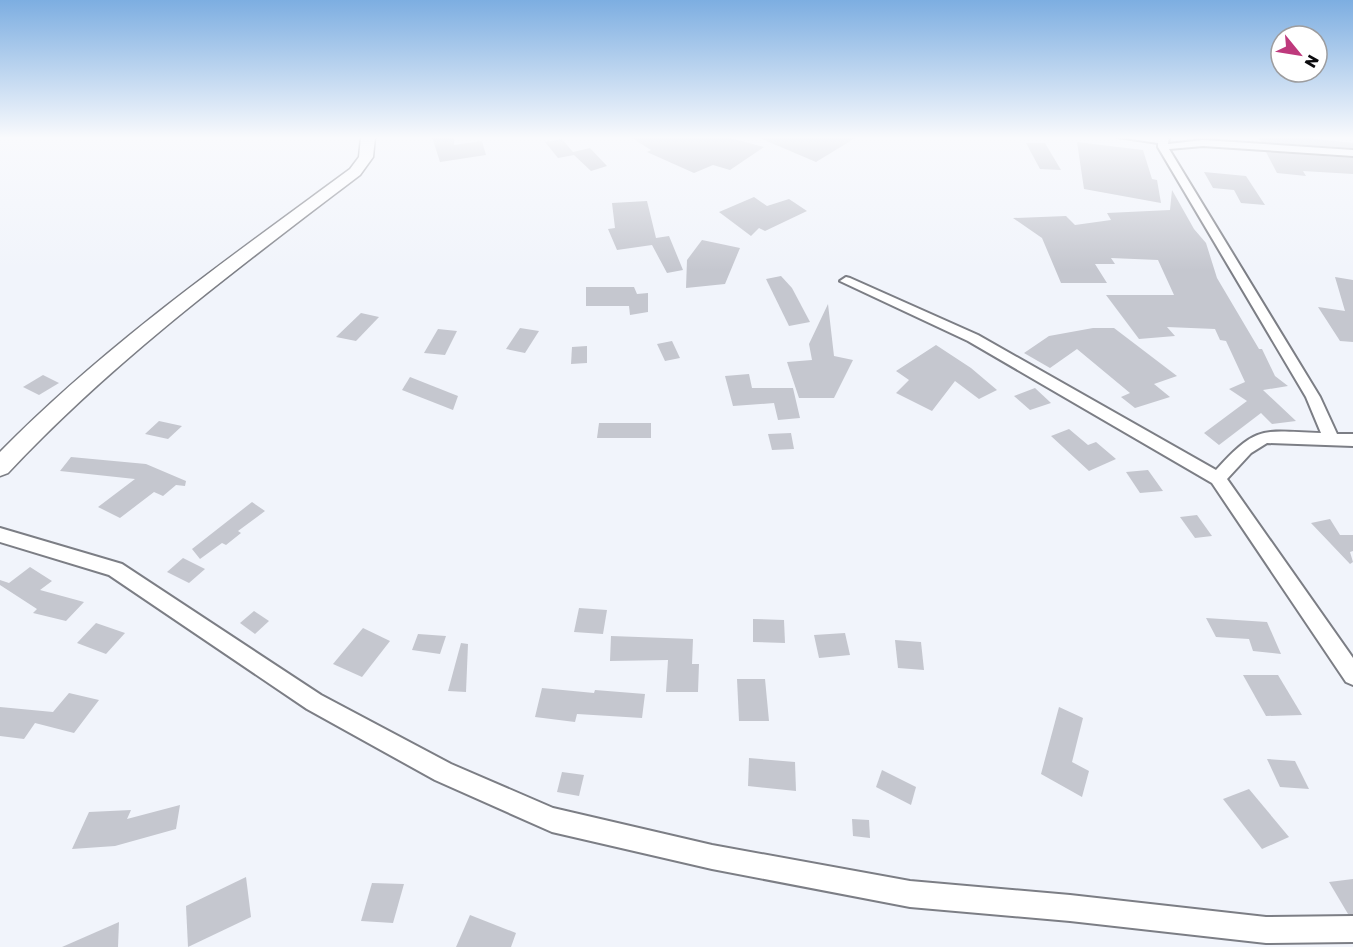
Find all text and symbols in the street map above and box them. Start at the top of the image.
north arrow [1269,24,1329,84]
text: N [1300,52,1323,71]

